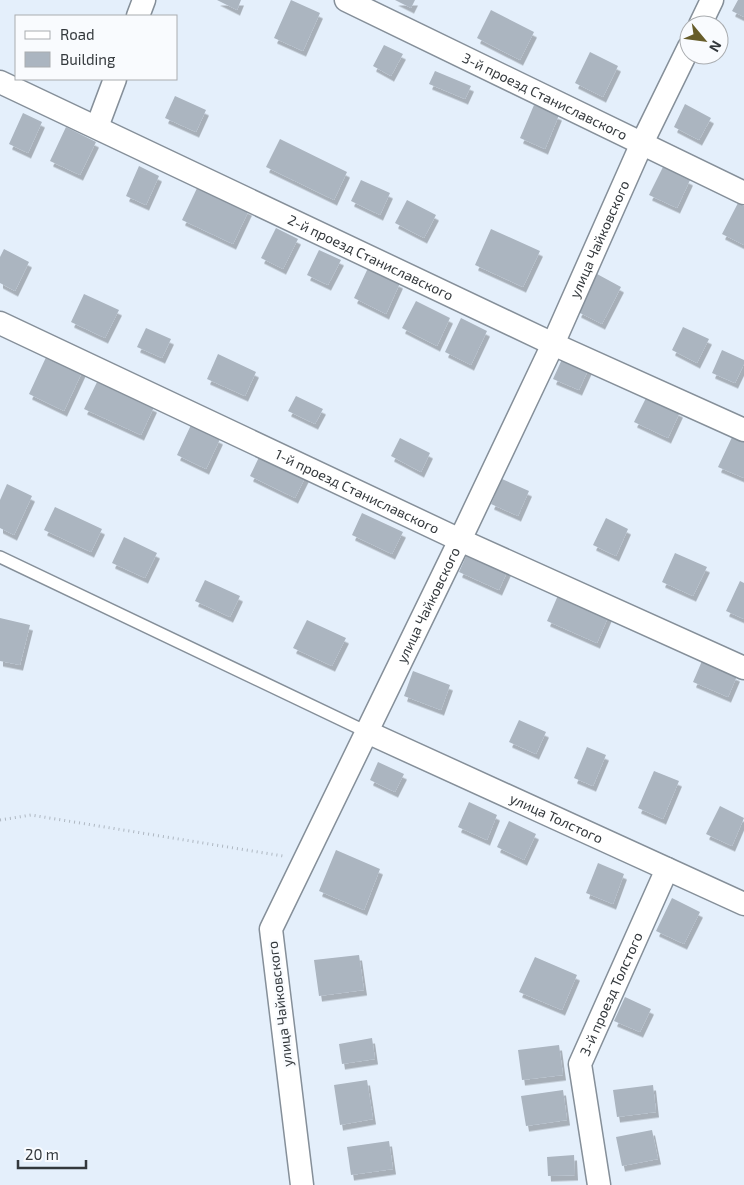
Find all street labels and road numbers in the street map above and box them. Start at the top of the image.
street label: 3-й проезд Станиславского [460,49,630,143]
street label: улица Чайковского [566,177,632,300]
street label: 2-й проезд Станиславского [285,211,456,304]
street label: 1-й проезд Станиславского [273,445,442,537]
street label: улица Чайковского [393,544,463,666]
street label: улица Толстого [507,789,606,846]
street label: 3-й проезд Толстого [576,929,646,1058]
street label: улица Чайковского [263,940,296,1068]

